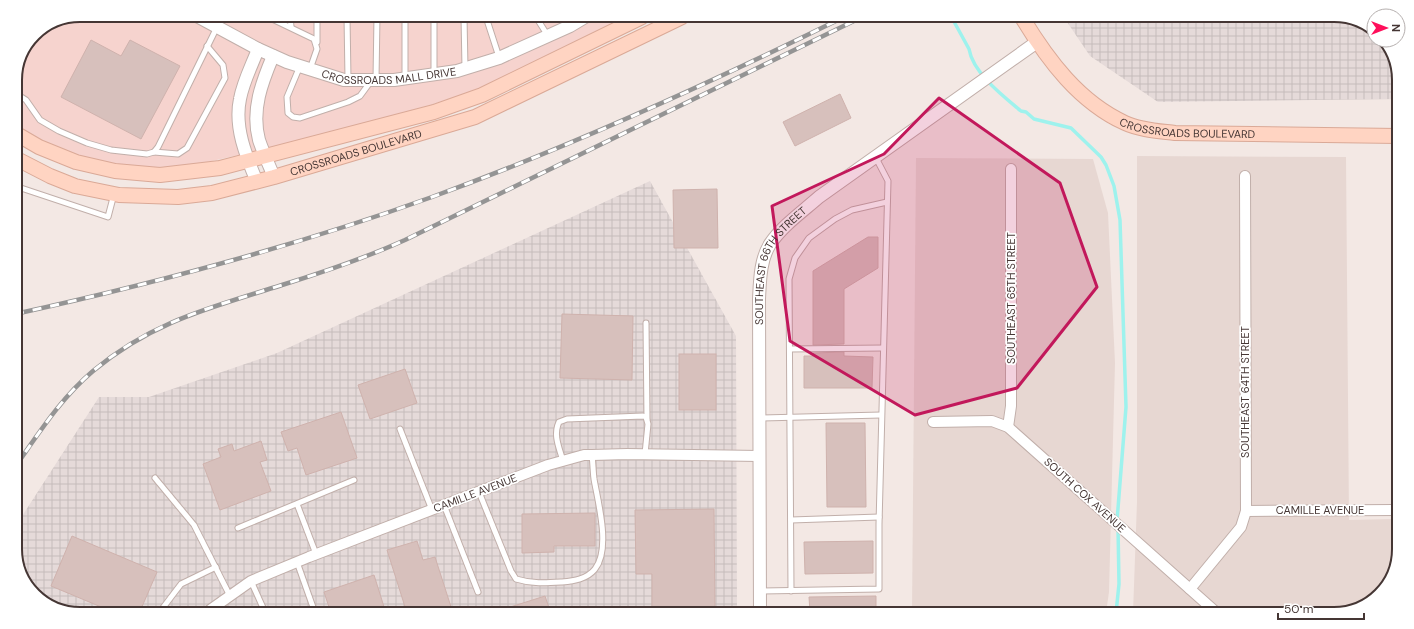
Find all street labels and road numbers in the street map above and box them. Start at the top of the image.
street label: CROSSROADS MALL DRIVE [320,64,457,87]
street label: CROSSROADS BOULEVARD [1117,114,1256,141]
street label: CROSSROADS BOULEVARD [288,126,424,179]
street label: SOUTHEAST 66TH STREET [752,204,809,325]
street label: SOUTHEAST 65TH STREET [1004,232,1018,364]
street label: SOUTHEAST 64TH STREET [1238,326,1252,458]
street label: SOUTH COX AVENUE [1041,455,1129,535]
street label: CAMILLE AVENUE [431,471,519,515]
street label: CAMILLE AVENUE [1276,503,1364,517]

